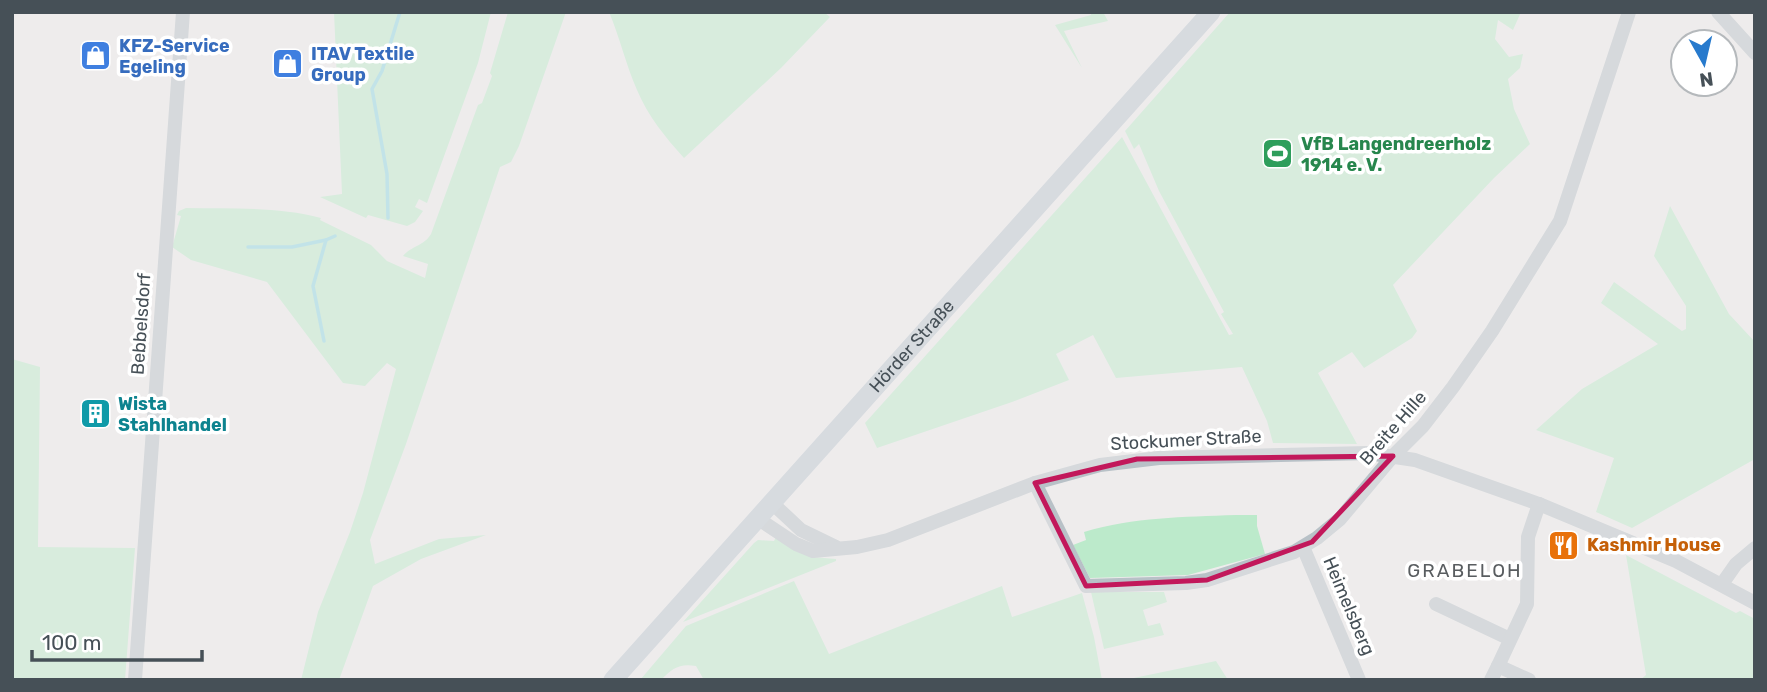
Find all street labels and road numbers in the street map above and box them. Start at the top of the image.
street label: Bebbelsdorf [126,272,156,376]
street label: Hörder Straße [865,295,959,397]
street label: Breite Hille [1355,387,1431,469]
street label: Stockumer Straße [1110,425,1262,455]
street label: Heimelsberg [1318,553,1380,659]

